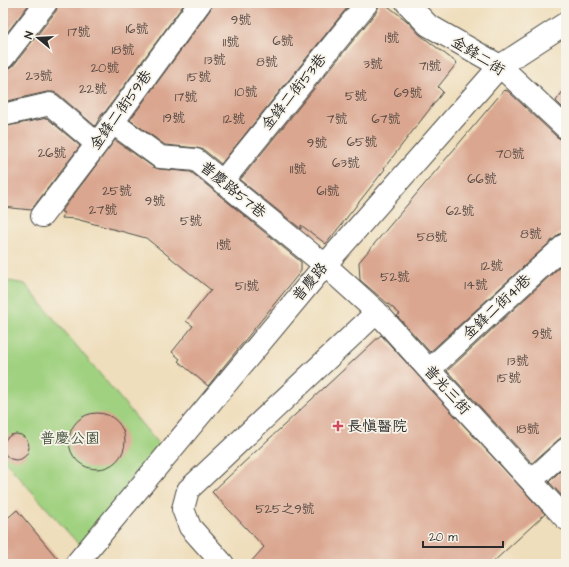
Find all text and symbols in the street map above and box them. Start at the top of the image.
house number: 9號 [231,11,251,29]
north arrow [18,18,58,58]
house number: 16號 [126,20,148,38]
house number: 17號 [68,23,90,41]
text: N [21,29,37,41]
house number: 1號 [385,29,399,47]
street label: 金鋒二街 [447,31,509,81]
house number: 6號 [272,32,294,50]
house number: 11號 [223,33,239,51]
house number: 18號 [111,41,135,59]
street label: 金鋒二街53巷 [256,49,332,135]
house number: 13號 [204,51,226,69]
house number: 8號 [256,53,278,71]
house number: 3號 [363,55,383,73]
house number: 71號 [419,57,441,75]
house number: 20號 [91,59,119,77]
street label: 金鋒二街59巷 [85,66,157,154]
house number: 23號 [25,67,53,85]
house number: 15號 [187,68,211,86]
house number: 22號 [79,80,107,98]
house number: 10號 [235,83,257,101]
house number: 69號 [394,84,422,102]
house number: 5號 [345,87,367,105]
house number: 17號 [175,88,197,106]
house number: 19號 [163,109,185,127]
house number: 12號 [223,110,245,128]
house number: 7號 [327,110,348,128]
house number: 67號 [371,110,401,128]
house number: 65號 [347,133,377,151]
house number: 9號 [307,134,327,152]
house number: 26號 [38,144,66,162]
house number: 70號 [495,145,525,163]
house number: 63號 [332,154,360,172]
street label: 普慶路57巷 [195,157,271,223]
house number: 11號 [290,160,306,178]
house number: 66號 [467,170,497,188]
house number: 25號 [102,182,132,200]
house number: 61號 [317,182,339,200]
house number: 9號 [145,192,165,210]
house number: 27號 [89,201,117,219]
house number: 62號 [446,202,474,220]
house number: 5號 [180,212,202,230]
house number: 8號 [520,225,542,243]
house number: 58號 [417,228,447,246]
house number: 1號 [217,236,231,254]
house number: 12號 [481,257,503,275]
street label: 普慶路 [287,258,333,306]
house number: 52號 [380,268,410,286]
street label: 金鋒二街41巷 [458,270,536,344]
house number: 14號 [464,276,488,294]
house number: 51號 [235,277,259,295]
house number: 9號 [532,325,552,343]
house number: 13號 [507,352,529,370]
street label: 普光三街 [419,361,475,419]
house number: 15號 [497,369,521,387]
place label: 長慎醫院 [347,416,407,437]
marker: 長慎醫院 [332,420,344,432]
house number: 18號 [516,420,540,438]
park label: 普慶公園 [40,428,100,449]
house number: 525之9號 [255,500,315,518]
scale bar [423,523,503,549]
text: 20 m [429,529,458,546]

